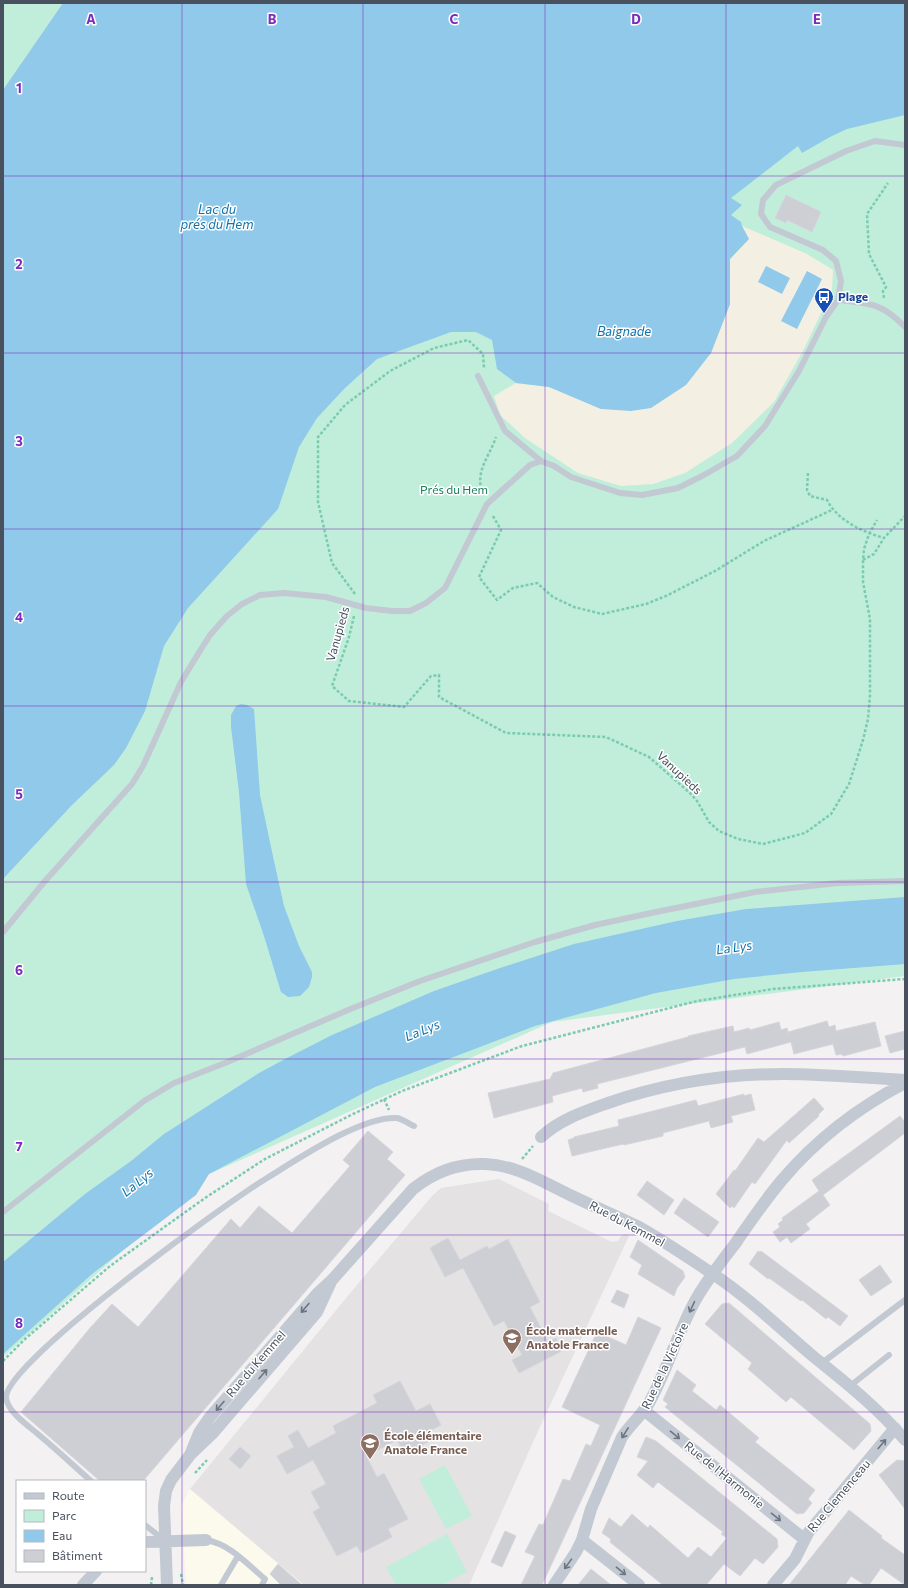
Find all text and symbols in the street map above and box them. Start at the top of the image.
text: A [86,11,96,27]
text: B [268,11,277,27]
text: C [450,11,459,27]
text: D [631,11,641,27]
text: E [813,11,821,27]
text: 1 [16,80,22,96]
water label: Lac du prés du Hem [179,201,254,232]
text: 2 [15,256,23,272]
bus stop icon: Plage [813,286,835,314]
place label: Plage [838,289,868,303]
water label: Baignade [597,323,651,339]
text: 3 [15,433,23,449]
park label: Prés du Hem [420,482,488,496]
street label: Vanupieds [323,605,352,663]
text: 4 [15,609,23,625]
street label: Vanupieds [654,748,705,797]
text: 5 [15,786,23,802]
water label: La Lys [715,937,753,957]
text: 6 [15,962,23,978]
water label: La Lys [402,1016,442,1044]
text: 7 [15,1138,23,1154]
water label: La Lys [118,1164,156,1200]
street label: Rue du Kemmel [587,1197,668,1249]
one-way arrow [688,1300,695,1312]
one-way arrow [301,1302,310,1312]
text: 8 [15,1315,23,1331]
street label: Rue de la Victoire [638,1320,690,1411]
place label: École maternelle Anatole France [526,1323,617,1351]
street label: Rue du Kemmel [223,1327,288,1399]
school or university icon: École maternelle Anatole France [501,1327,523,1355]
one-way arrow [259,1369,268,1380]
one-way arrow [215,1400,224,1411]
one-way arrow [621,1427,629,1439]
place label: École élémentaire Anatole France [384,1428,482,1456]
one-way arrow [669,1431,680,1440]
school or university icon: École élémentaire Anatole France [359,1432,381,1460]
street label: Rue de l'Harmonie [682,1438,767,1511]
one-way arrow [877,1439,886,1449]
street label: Rue Clemenceau [804,1456,872,1534]
legend [16,1480,146,1572]
text: Route [52,1488,85,1502]
text: Parc [52,1508,76,1522]
one-way arrow [771,1512,781,1521]
text: Eau [52,1528,72,1542]
text: Bâtiment [52,1548,103,1562]
one-way arrow [563,1558,572,1569]
one-way arrow [616,1567,627,1575]

